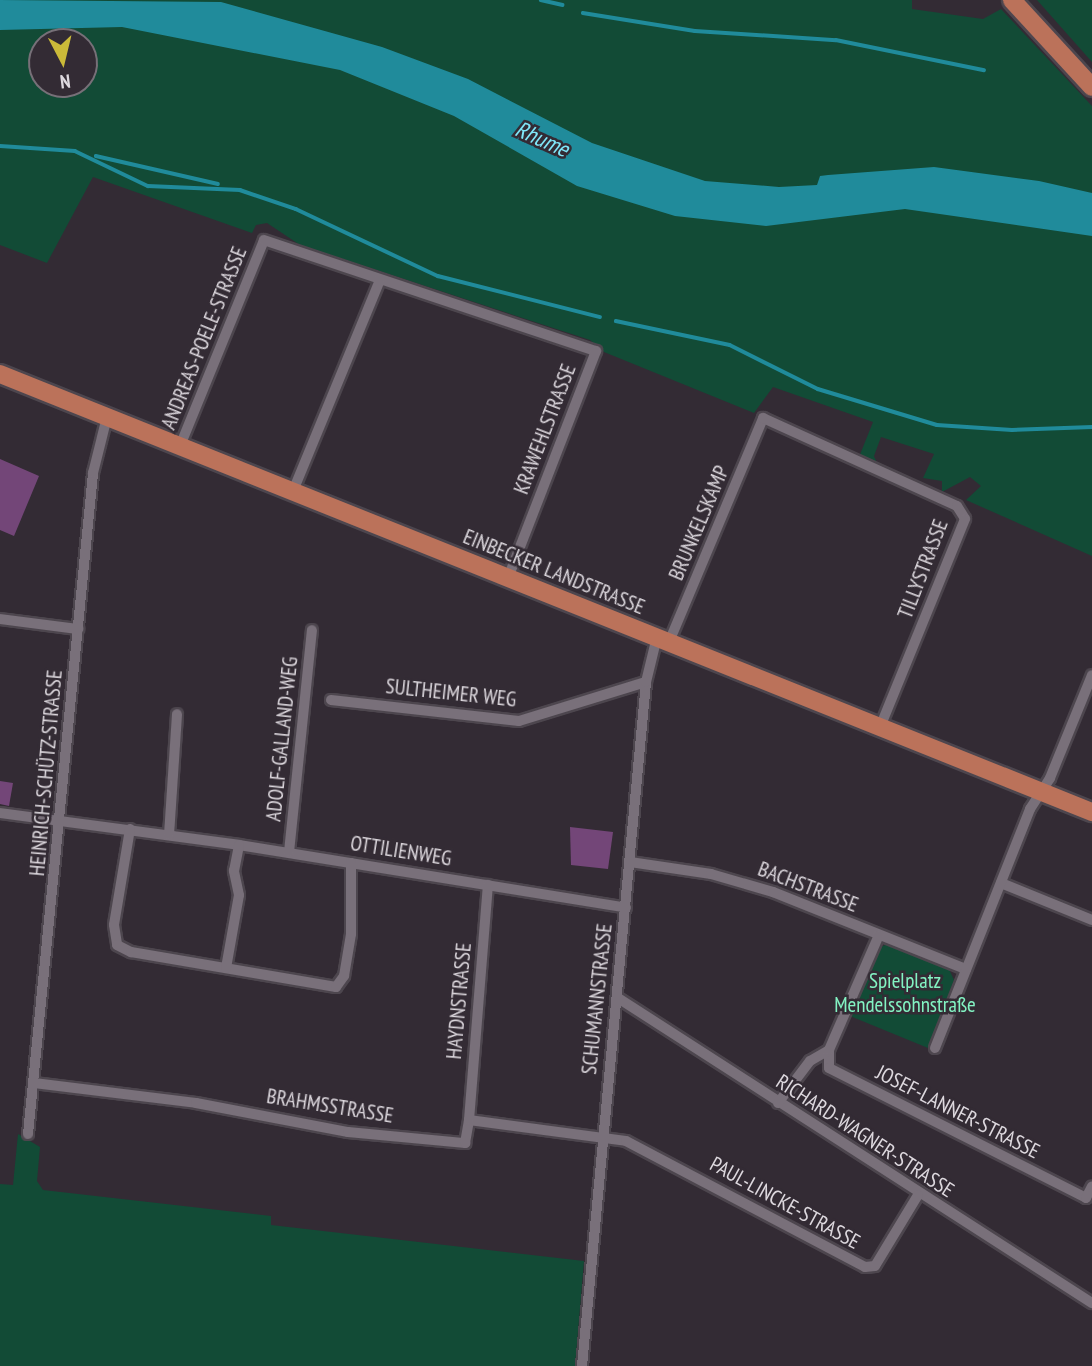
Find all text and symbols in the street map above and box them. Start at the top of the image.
north arrow [28,28,98,98]
text: N [59,69,72,94]
water label: Rhume [511,115,573,163]
street label: ANDREAS-POELE-STRASSE [156,243,252,433]
street label: KRAWEHLSTRASSE [509,360,581,498]
street label: BRUNKELSKAMP [664,462,734,584]
street label: TILLYSTRASSE [893,516,953,622]
street label: EINBECKER LANDSTRASSE [460,524,648,620]
street label: ADOLF-GALLAND-WEG [261,655,303,823]
street label: HEINRICH-SCHÜTZ-STRASSE [24,669,68,877]
street label: SULTHEIMER WEG [384,674,518,712]
street label: OTTILIENWEG [349,831,453,871]
street label: BACHSTRASSE [754,856,862,918]
street label: SCHUMANNSTRASSE [577,922,617,1076]
street label: HAYDNSTRASSE [441,942,477,1060]
park label: Spielplatz Mendelssohnstraße [834,968,976,1018]
street label: JOSEF-LANNER-STRASSE [872,1060,1044,1164]
street label: RICHARD-WAGNER-STRASSE [771,1069,959,1203]
street label: BRAHMSSTRASSE [265,1084,395,1128]
street label: PAUL-LINCKE-STRASSE [706,1151,864,1255]

